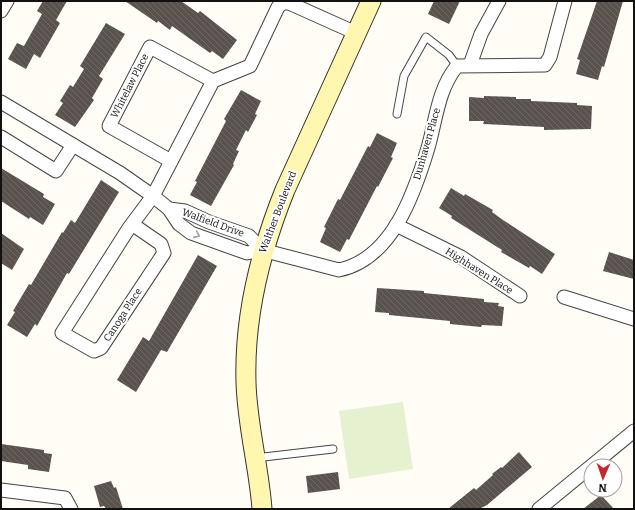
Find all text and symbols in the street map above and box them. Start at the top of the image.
street label: Whitelaw Place [109,52,151,120]
street label: Dunhaven Place [411,107,443,181]
street label: Walther Boulevard [257,169,299,255]
street label: Walfield Drive [180,206,246,240]
one-way arrow [192,230,200,238]
street label: Highhaven Place [443,245,515,297]
street label: Canoga Place [101,286,145,344]
north arrow [583,458,623,498]
text: N [598,481,607,494]

